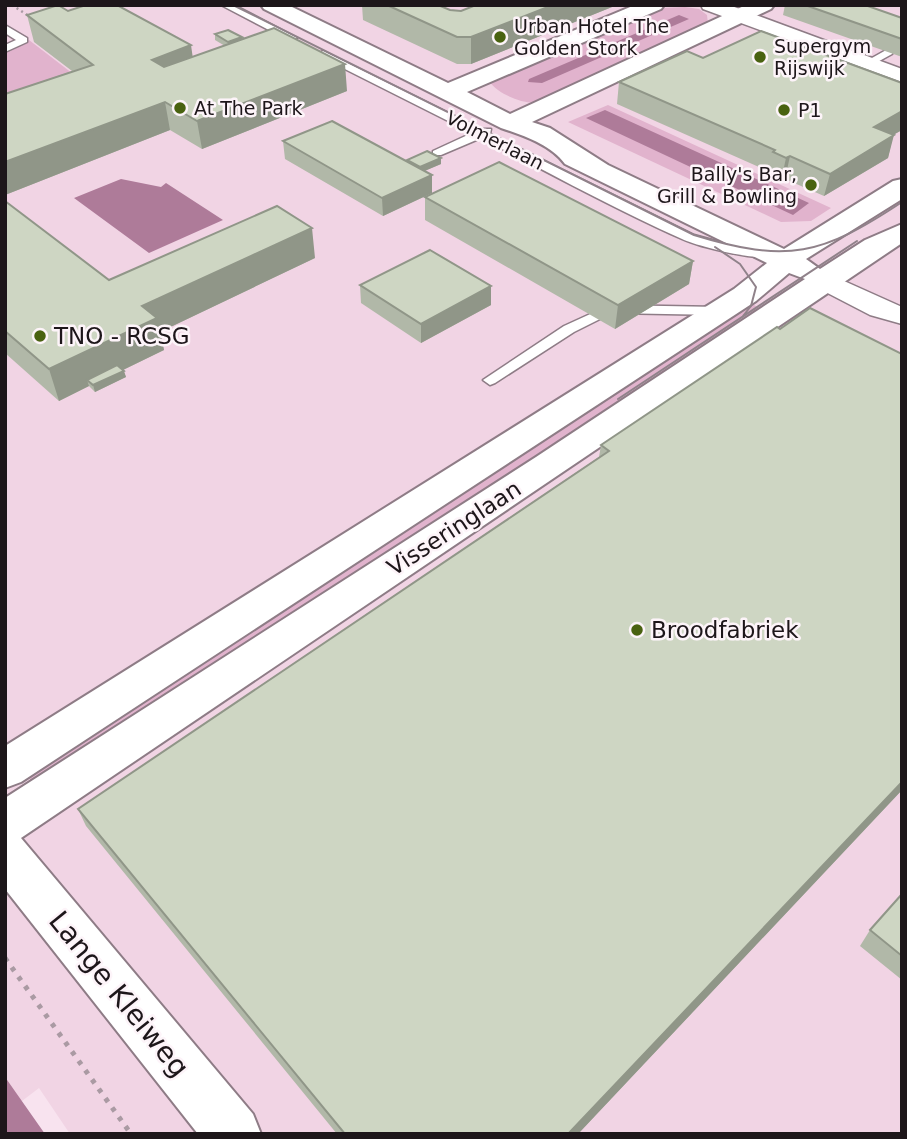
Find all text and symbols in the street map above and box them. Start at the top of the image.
place label: Urban Hotel The Golden Stork [514,15,669,59]
marker: Urban Hotel The Golden Stork [492,29,508,45]
place label: Supergym Rijswijk [774,35,871,79]
marker: Supergym Rijswijk [752,49,768,65]
place label: At The Park [194,97,303,119]
place label: P1 [798,99,822,121]
marker: At The Park [172,100,188,116]
marker: P1 [776,102,792,118]
street label: Volmerlaan [442,106,548,174]
place label: Bally's Bar, Grill & Bowling [657,163,797,207]
marker: Bally's Bar, Grill & Bowling [803,177,819,193]
place label: TNO - RCSG [53,323,190,349]
marker: TNO - RCSG [32,328,48,344]
street label: Visseringlaan [382,475,526,581]
place label: Broodfabriek [651,617,799,643]
marker: Broodfabriek [629,622,645,638]
street label: Lange Kleiweg [42,905,196,1083]

